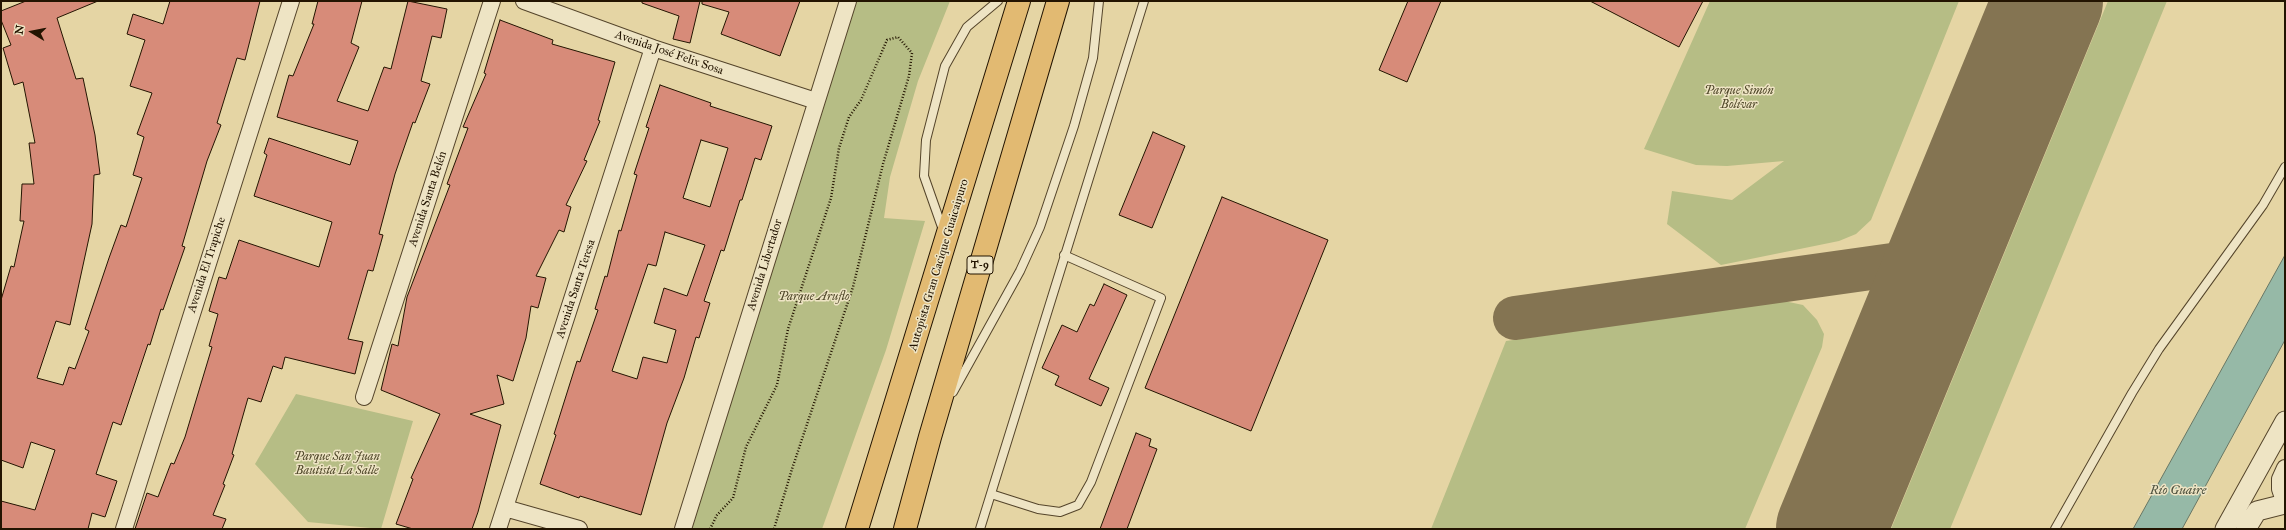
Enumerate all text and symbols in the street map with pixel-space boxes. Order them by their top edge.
north arrow [12,12,52,52]
text: N [12,24,27,36]
street label: Avenida José Felix Sosa [613,28,725,78]
park label: Parque Simón Bolívar [1705,84,1773,112]
street label: Avenida Santa Belén [406,149,450,249]
street label: Autopista Gran Cacique Guaicaipuro [906,177,972,353]
street label: Avenida El Trapiche [185,215,229,315]
street label: Avenida Libertador [744,217,786,313]
street label: Avenida Santa Teresa [553,238,599,340]
road number: T-9 [967,256,993,274]
park label: Parque Aruflo [778,290,850,304]
park label: Parque San Juan Bautista La Salle [294,450,380,478]
water label: Río Guaire [2150,483,2206,499]

